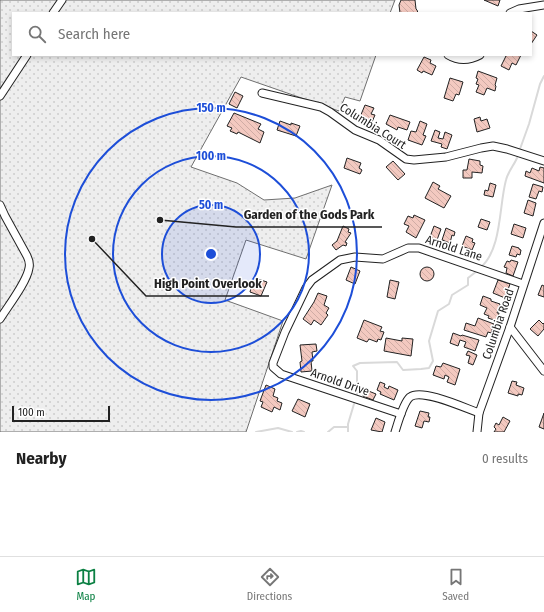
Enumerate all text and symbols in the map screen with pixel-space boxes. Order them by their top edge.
search box [12,12,532,56]
icon: search [26,23,48,45]
text: Search here [58,25,130,43]
street label: Columbia Court [337,100,409,152]
text: 150 m [196,101,226,115]
text: 100 m [196,149,226,163]
text: 50 m [199,198,223,212]
callout: Garden of the Gods Park [236,202,382,227]
text: Garden of the Gods Park [244,207,375,222]
street label: Arnold Lane [424,232,484,264]
centre of rings [204,247,218,261]
callout: High Point Overlook [146,271,269,296]
text: High Point Overlook [154,276,262,291]
street label: Columbia Road [479,287,517,361]
street label: Arnold Drive [309,365,371,399]
scale bar [12,404,110,423]
text: 100 m [18,406,45,419]
text: Nearby [16,448,67,469]
text: 0 results [482,451,528,466]
tab: Map [75,566,97,603]
tab: Directions [247,566,292,603]
tab: Saved [442,566,469,603]

